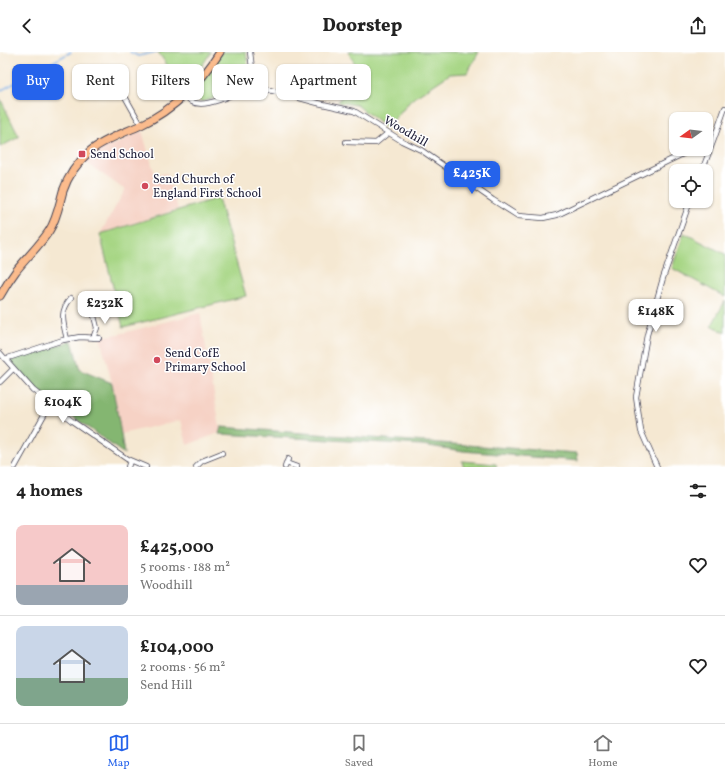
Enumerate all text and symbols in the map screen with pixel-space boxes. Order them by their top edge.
text: Doorstep [323,14,402,39]
icon: back [16,15,38,37]
icon: share [687,15,709,37]
chip: Buy [12,64,64,100]
chip: Rent [72,64,129,100]
chip: Filters [137,64,204,100]
chip: New [212,64,268,100]
chip: Apartment [276,64,371,100]
north arrow [669,112,713,156]
map controls [669,112,713,208]
street label: Woodhill [380,113,431,151]
place label: Send School [90,147,154,163]
marker: Send School [77,149,87,159]
pin: £425K [444,161,500,195]
button: locate [669,164,713,208]
text: £425K [453,165,491,183]
place label: Send Church of England First School [153,172,262,202]
marker: Send Church of England First School [140,181,150,191]
pin: £232K [77,291,133,325]
text: £232K [87,295,123,313]
pin: £148K [628,299,684,333]
text: £148K [638,303,675,321]
place label: Send CofE Primary School [165,346,246,376]
marker: Send CofE Primary School [152,355,162,365]
pin: £104K [35,390,91,424]
text: £104K [44,394,82,412]
text: 4 homes [16,480,83,503]
icon: filters [687,480,709,502]
text: £425,000 [140,536,214,559]
icon: home [48,541,96,589]
icon: heart [687,554,709,576]
text: 5 rooms · 188 m² [140,559,230,577]
text: Woodhill [140,577,193,595]
text: £104,000 [140,636,214,659]
icon: home [48,642,96,690]
icon: heart [687,655,709,677]
text: 2 rooms · 56 m² [140,659,225,677]
text: Send Hill [140,677,193,695]
tab: Map [108,732,130,771]
tab: Saved [345,732,373,771]
tab: Home [588,732,617,771]

